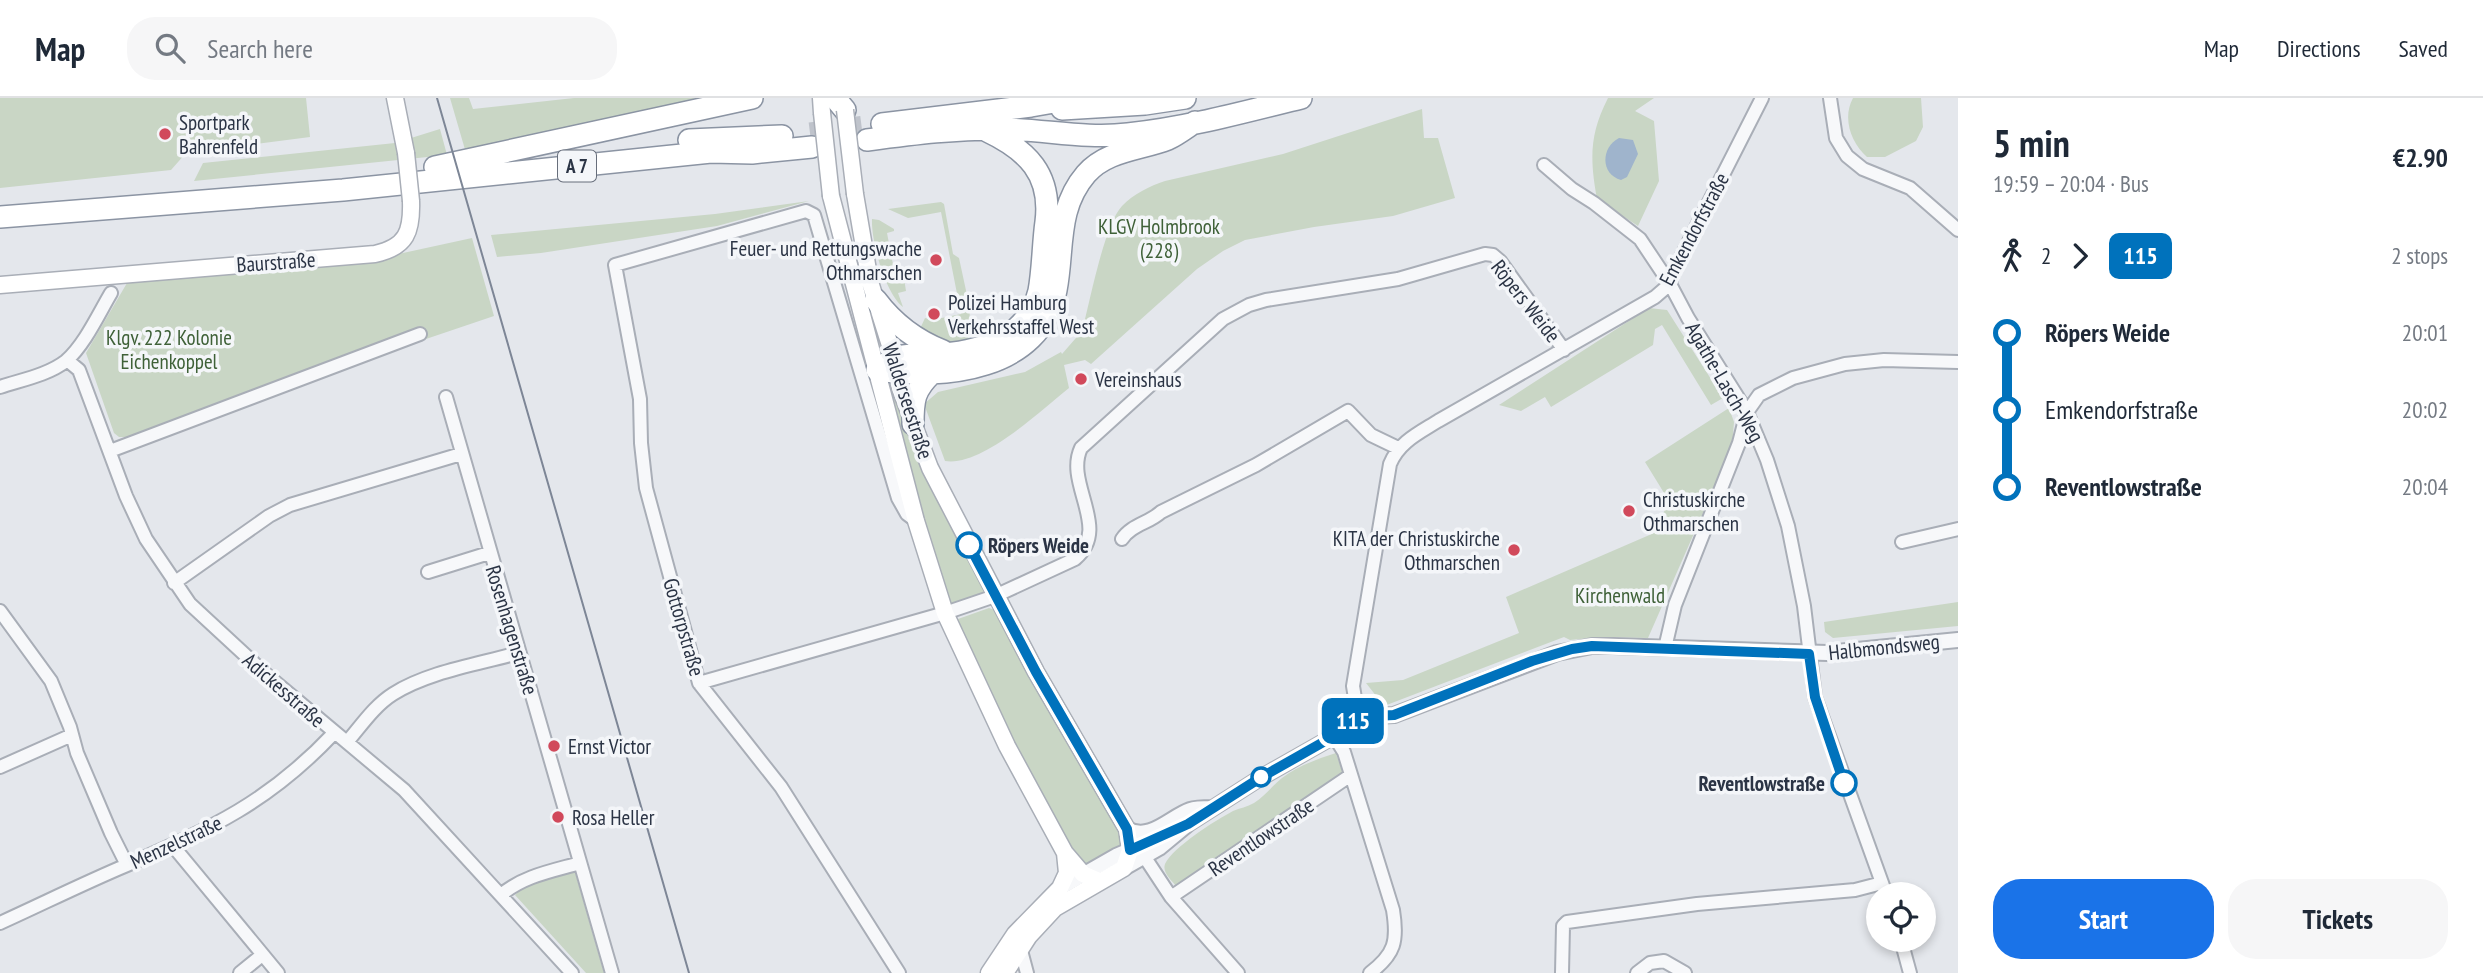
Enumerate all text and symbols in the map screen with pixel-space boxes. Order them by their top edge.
search box [127,17,617,80]
text: Map [35,27,85,70]
icon: search [151,29,189,67]
text: Search here [207,32,313,65]
text: Map [2204,33,2239,64]
text: Directions [2277,33,2361,64]
text: Saved [2399,33,2448,64]
place label: Sportpark Bahrenfeld [179,109,258,160]
text: 5 min [1993,118,2070,167]
marker: Sportpark Bahrenfeld [157,126,173,142]
text: €2.90 [2393,141,2448,174]
road number: A 7 [558,150,596,181]
street label: Emkendorfstraße [1653,168,1735,290]
text: 19:59 – 20:04 · Bus [1993,169,2149,198]
park label: KLGV Holmbrook (228) [1098,213,1220,264]
place label: Feuer- und Rettungswache Othmarschen [730,235,922,286]
icon: walk [1993,237,2031,275]
icon: forward [2061,237,2099,275]
text: 115 [2123,240,2158,271]
text: 2 [2041,241,2051,270]
text: 2 stops [2391,241,2448,270]
street label: Baurstraße [236,246,316,278]
marker: Feuer- und Rettungswache Othmarschen [928,252,944,268]
street label: Röpers Weide [1485,254,1567,348]
place label: Polizei Hamburg Verkehrsstaffel West [947,289,1095,340]
marker: Polizei Hamburg Verkehrsstaffel West [926,306,942,322]
text: Röpers Weide [2045,316,2170,349]
street label: Agathe-Lasch-Weg [1680,317,1770,447]
text: 20:01 [2402,318,2448,347]
park label: Klgv. 222 Kolonie Eichenkoppel [106,324,232,375]
street label: Walderseestraße [877,340,939,462]
place label: Vereinshaus [1094,366,1182,393]
marker: Vereinshaus [1073,371,1089,387]
text: Emkendorfstraße [2045,393,2198,426]
text: 20:02 [2402,395,2448,424]
text: Reventlowstraße [2045,470,2202,503]
text: 20:04 [2402,472,2448,501]
place label: Christuskirche Othmarschen [1643,486,1745,537]
marker: Christuskirche Othmarschen [1621,503,1637,519]
place label: KITA der Christuskirche Othmarschen [1333,525,1500,576]
marker: Röpers Weide [956,532,982,558]
place label: Röpers Weide [988,532,1089,559]
marker: KITA der Christuskirche Othmarschen [1506,542,1522,558]
street label: Rosenhagenstraße [480,562,544,698]
street label: Gottorpstraße [657,575,711,679]
park label: Kirchenwald [1575,582,1665,609]
street label: Halbmondsweg [1827,628,1941,666]
street label: Adickesstraße [237,647,331,733]
line badge: 115 [1313,698,1393,744]
text: 115 [1336,705,1370,736]
place label: Ernst Victor [568,733,651,760]
marker: Ernst Victor [546,738,562,754]
unlabelled marker [1251,767,1271,787]
place label: Reventlowstraße [1698,770,1825,797]
marker: Reventlowstraße [1831,770,1857,796]
street label: Reventlowstraße [1203,792,1319,882]
place label: Rosa Heller [572,804,655,831]
street label: Menzelstraße [126,809,226,875]
marker: Rosa Heller [550,809,566,825]
button: Start [1993,879,2214,959]
button: Tickets [2228,879,2448,959]
map controls [1866,882,1936,952]
button: locate [1866,882,1936,952]

